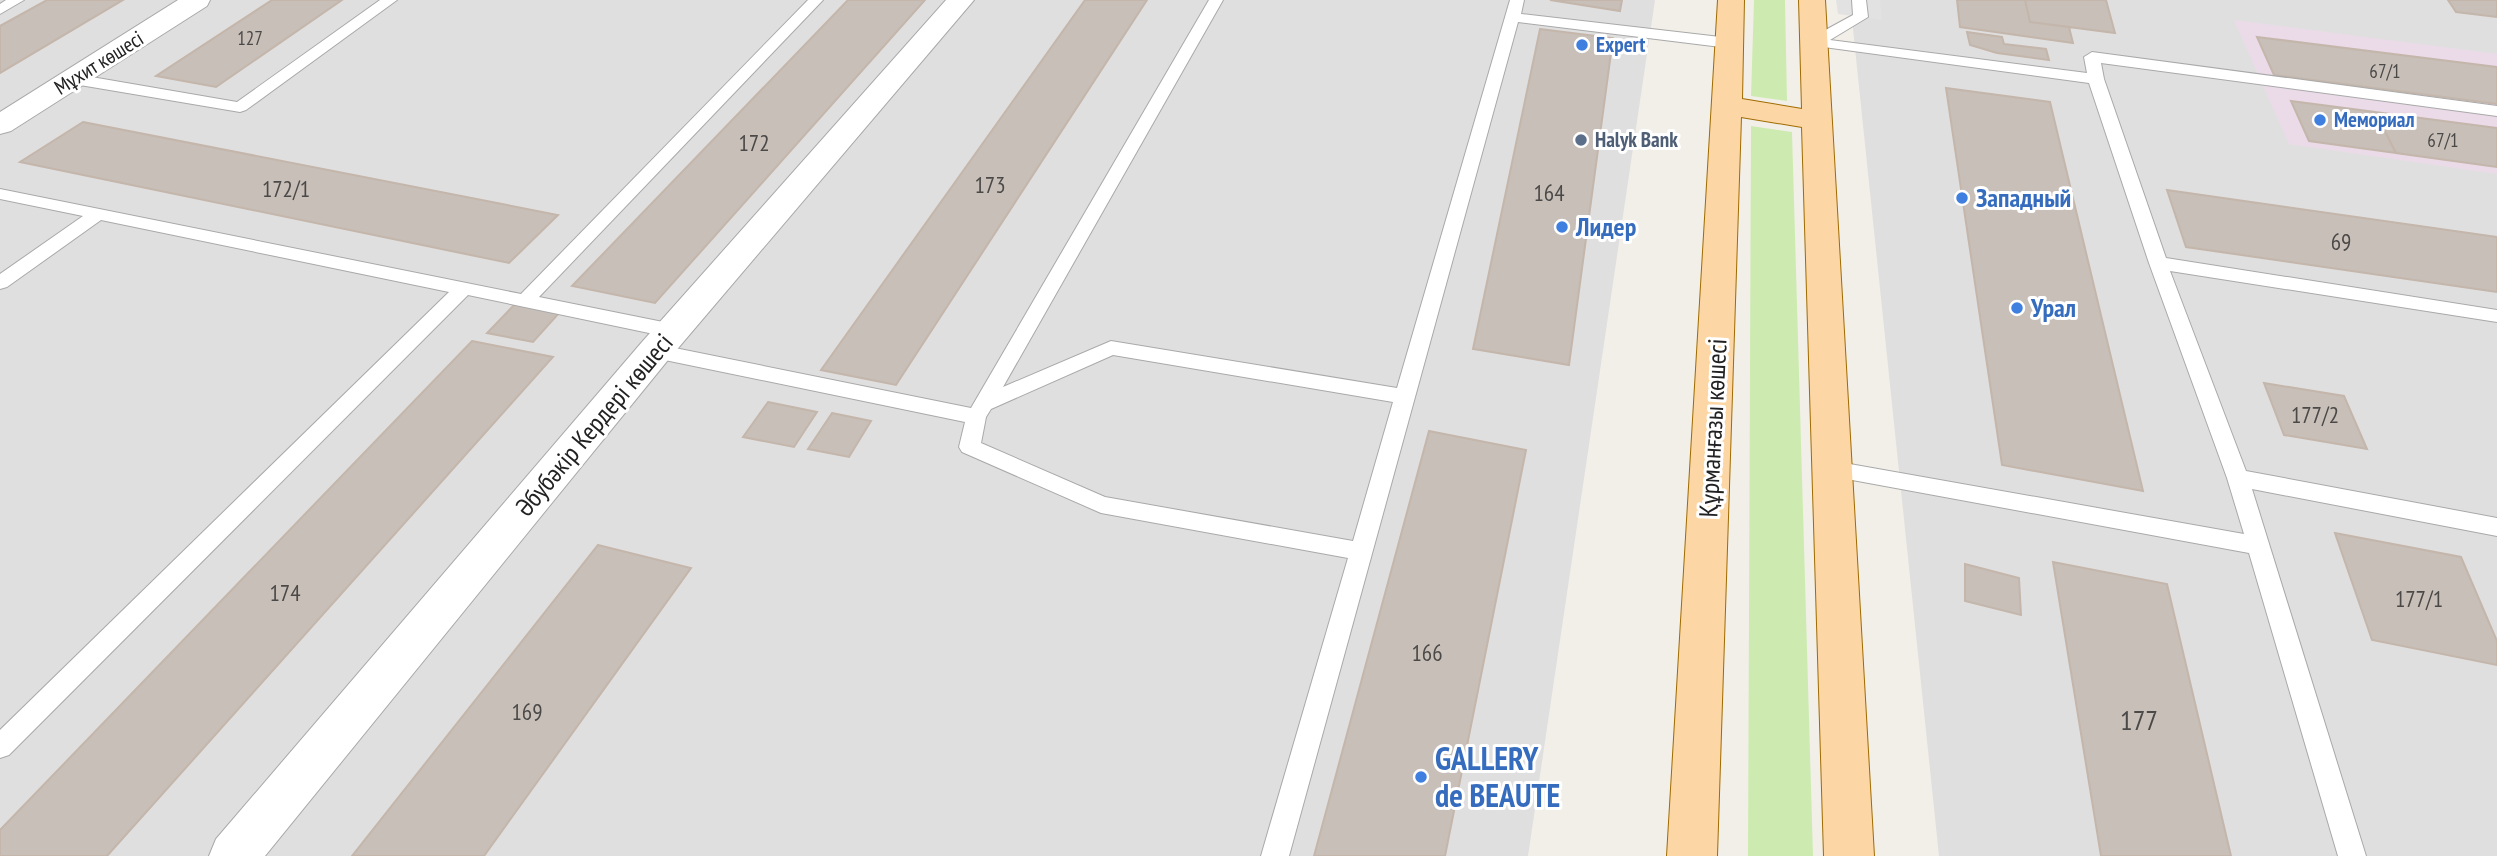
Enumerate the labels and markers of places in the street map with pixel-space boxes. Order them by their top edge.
place label: Expert [1596,31,1645,58]
marker: Expert [1574,37,1590,53]
place label: Мемориал [2334,106,2415,133]
marker: Мемориал [2312,112,2328,128]
place label: Halyk Bank [1595,126,1678,153]
marker: Halyk Bank [1573,132,1589,148]
place label: Западный [1976,181,2071,214]
marker: Западный [1954,190,1970,206]
place label: Лидер [1575,210,1636,243]
marker: Лидер [1554,219,1570,235]
place label: Урал [2030,291,2076,324]
marker: Урал [2009,300,2025,316]
place label: GALLERY de BEAUTE [1435,737,1560,816]
marker: GALLERY de BEAUTE [1413,769,1429,785]

